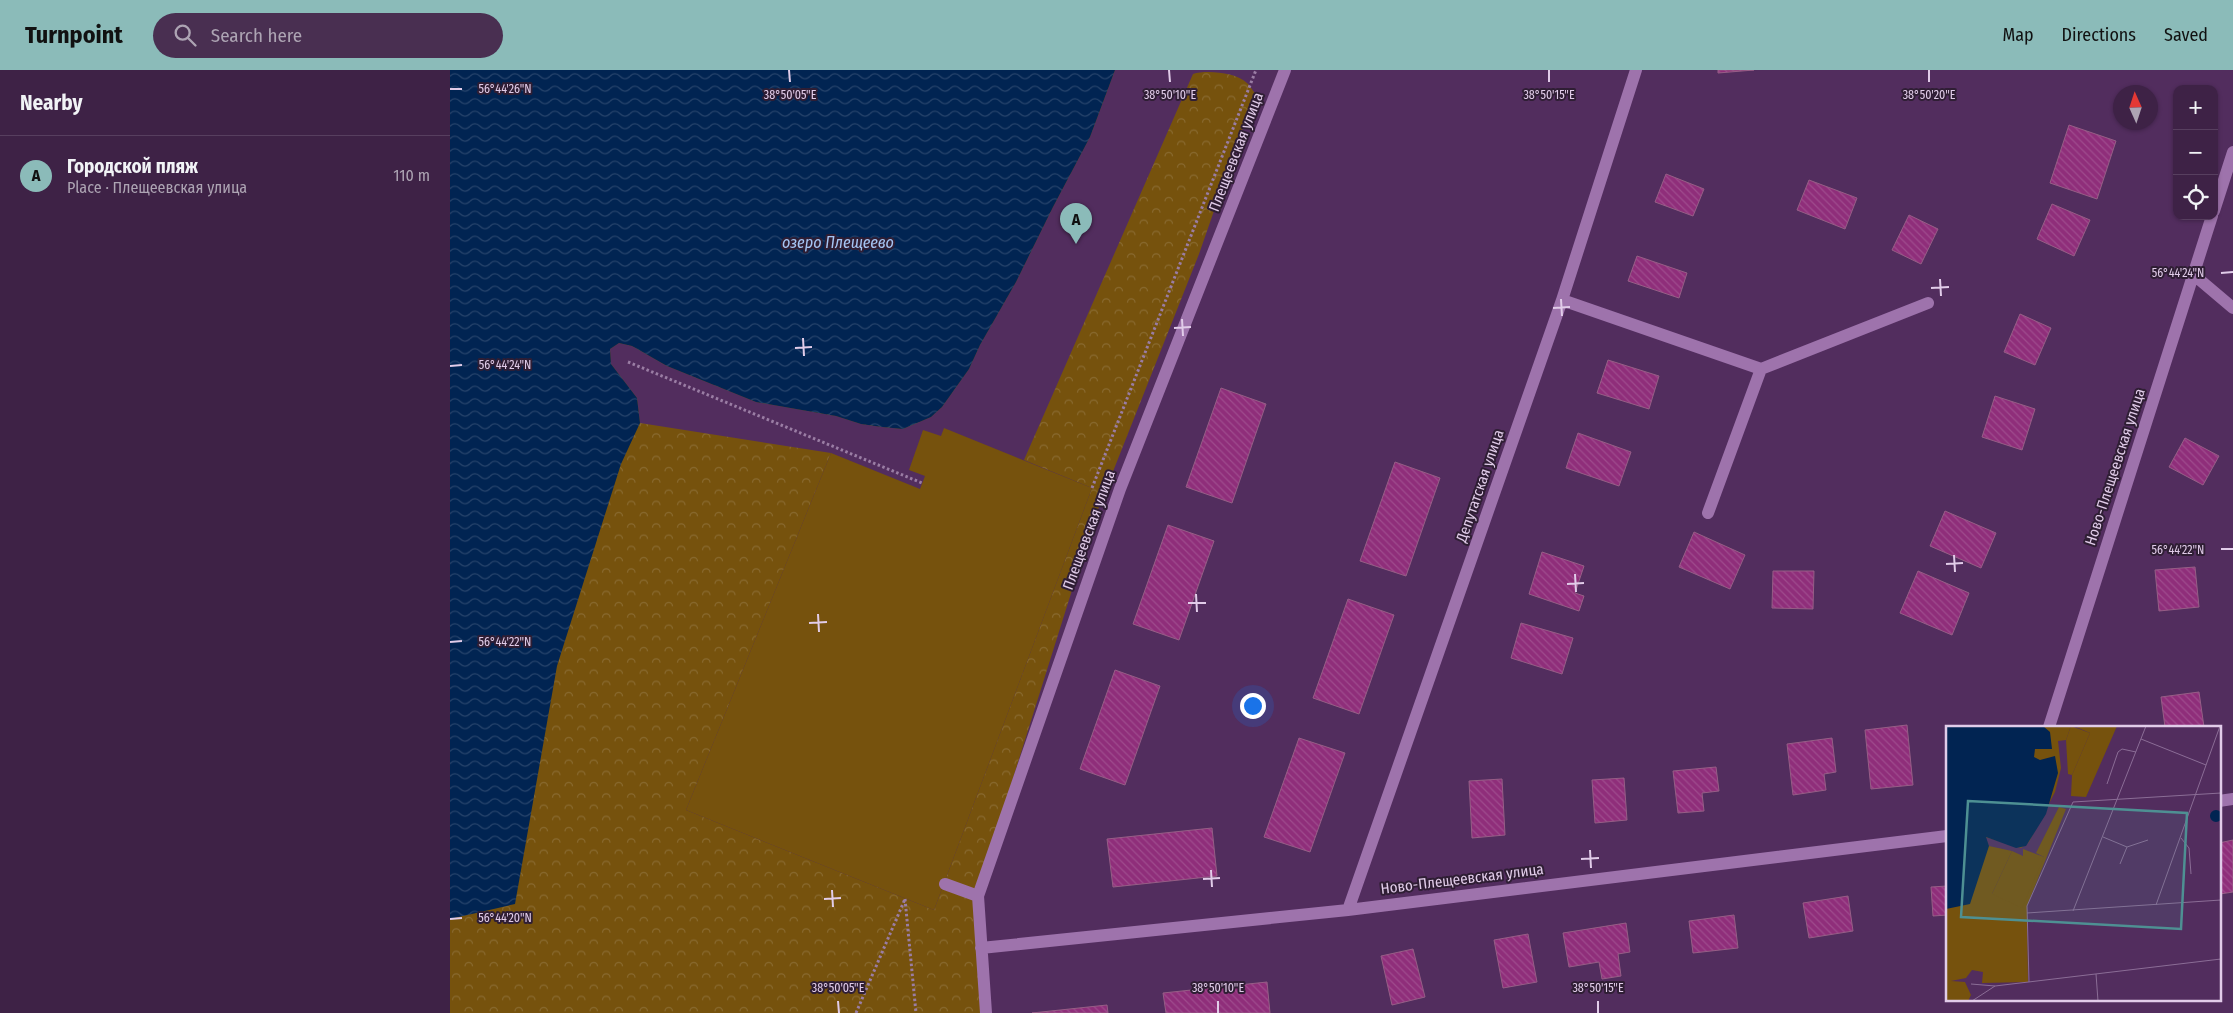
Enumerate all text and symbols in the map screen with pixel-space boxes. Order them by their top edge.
search box [153,13,503,58]
text: Turnpoint [25,21,123,49]
icon: search [171,21,199,49]
text: Search here [211,24,302,47]
text: Map [2002,24,2034,46]
text: Directions [2062,24,2136,46]
text: Saved [2164,24,2208,46]
text: 56°44'26"N [478,82,532,96]
north arrow [2113,85,2158,130]
map controls [2173,85,2218,220]
button: + [2173,85,2218,130]
text: 38°50'05"E [764,88,817,102]
text: 38°50'10"E [1144,88,1196,102]
text: 38°50'15"E [1523,88,1575,102]
text: 38°50'20"E [1903,88,1956,102]
text: Nearby [20,90,82,116]
street label: Плещеевская улица [1205,90,1267,214]
button: − [2173,130,2218,175]
text: Городской пляж [67,155,198,178]
text: A [32,166,40,185]
text: 110 m [393,166,430,185]
button: locate [2173,175,2218,220]
text: Place · Плещеевская улица [67,178,247,197]
pin: A [1060,203,1092,244]
water label: озеро Плещеево [782,233,894,252]
text: 56°44'24"N [2152,266,2204,280]
text: 56°44'24"N [479,358,531,372]
street label: Ново-Плещеевская улица [2081,386,2149,548]
street label: Депутатская улица [1452,427,1508,546]
street label: Плещеевская улица [1059,468,1119,592]
text: 56°44'22"N [2152,543,2204,557]
text: 56°44'22"N [479,635,531,649]
your location [1240,693,1266,719]
inset map [1946,726,2220,1000]
street label: Ново-Плещеевская улица [1379,860,1545,898]
text: 56°44'20"N [478,911,532,925]
text: 38°50'05"E [812,981,865,995]
text: 38°50'10"E [1192,981,1244,995]
text: 38°50'15"E [1572,981,1624,995]

